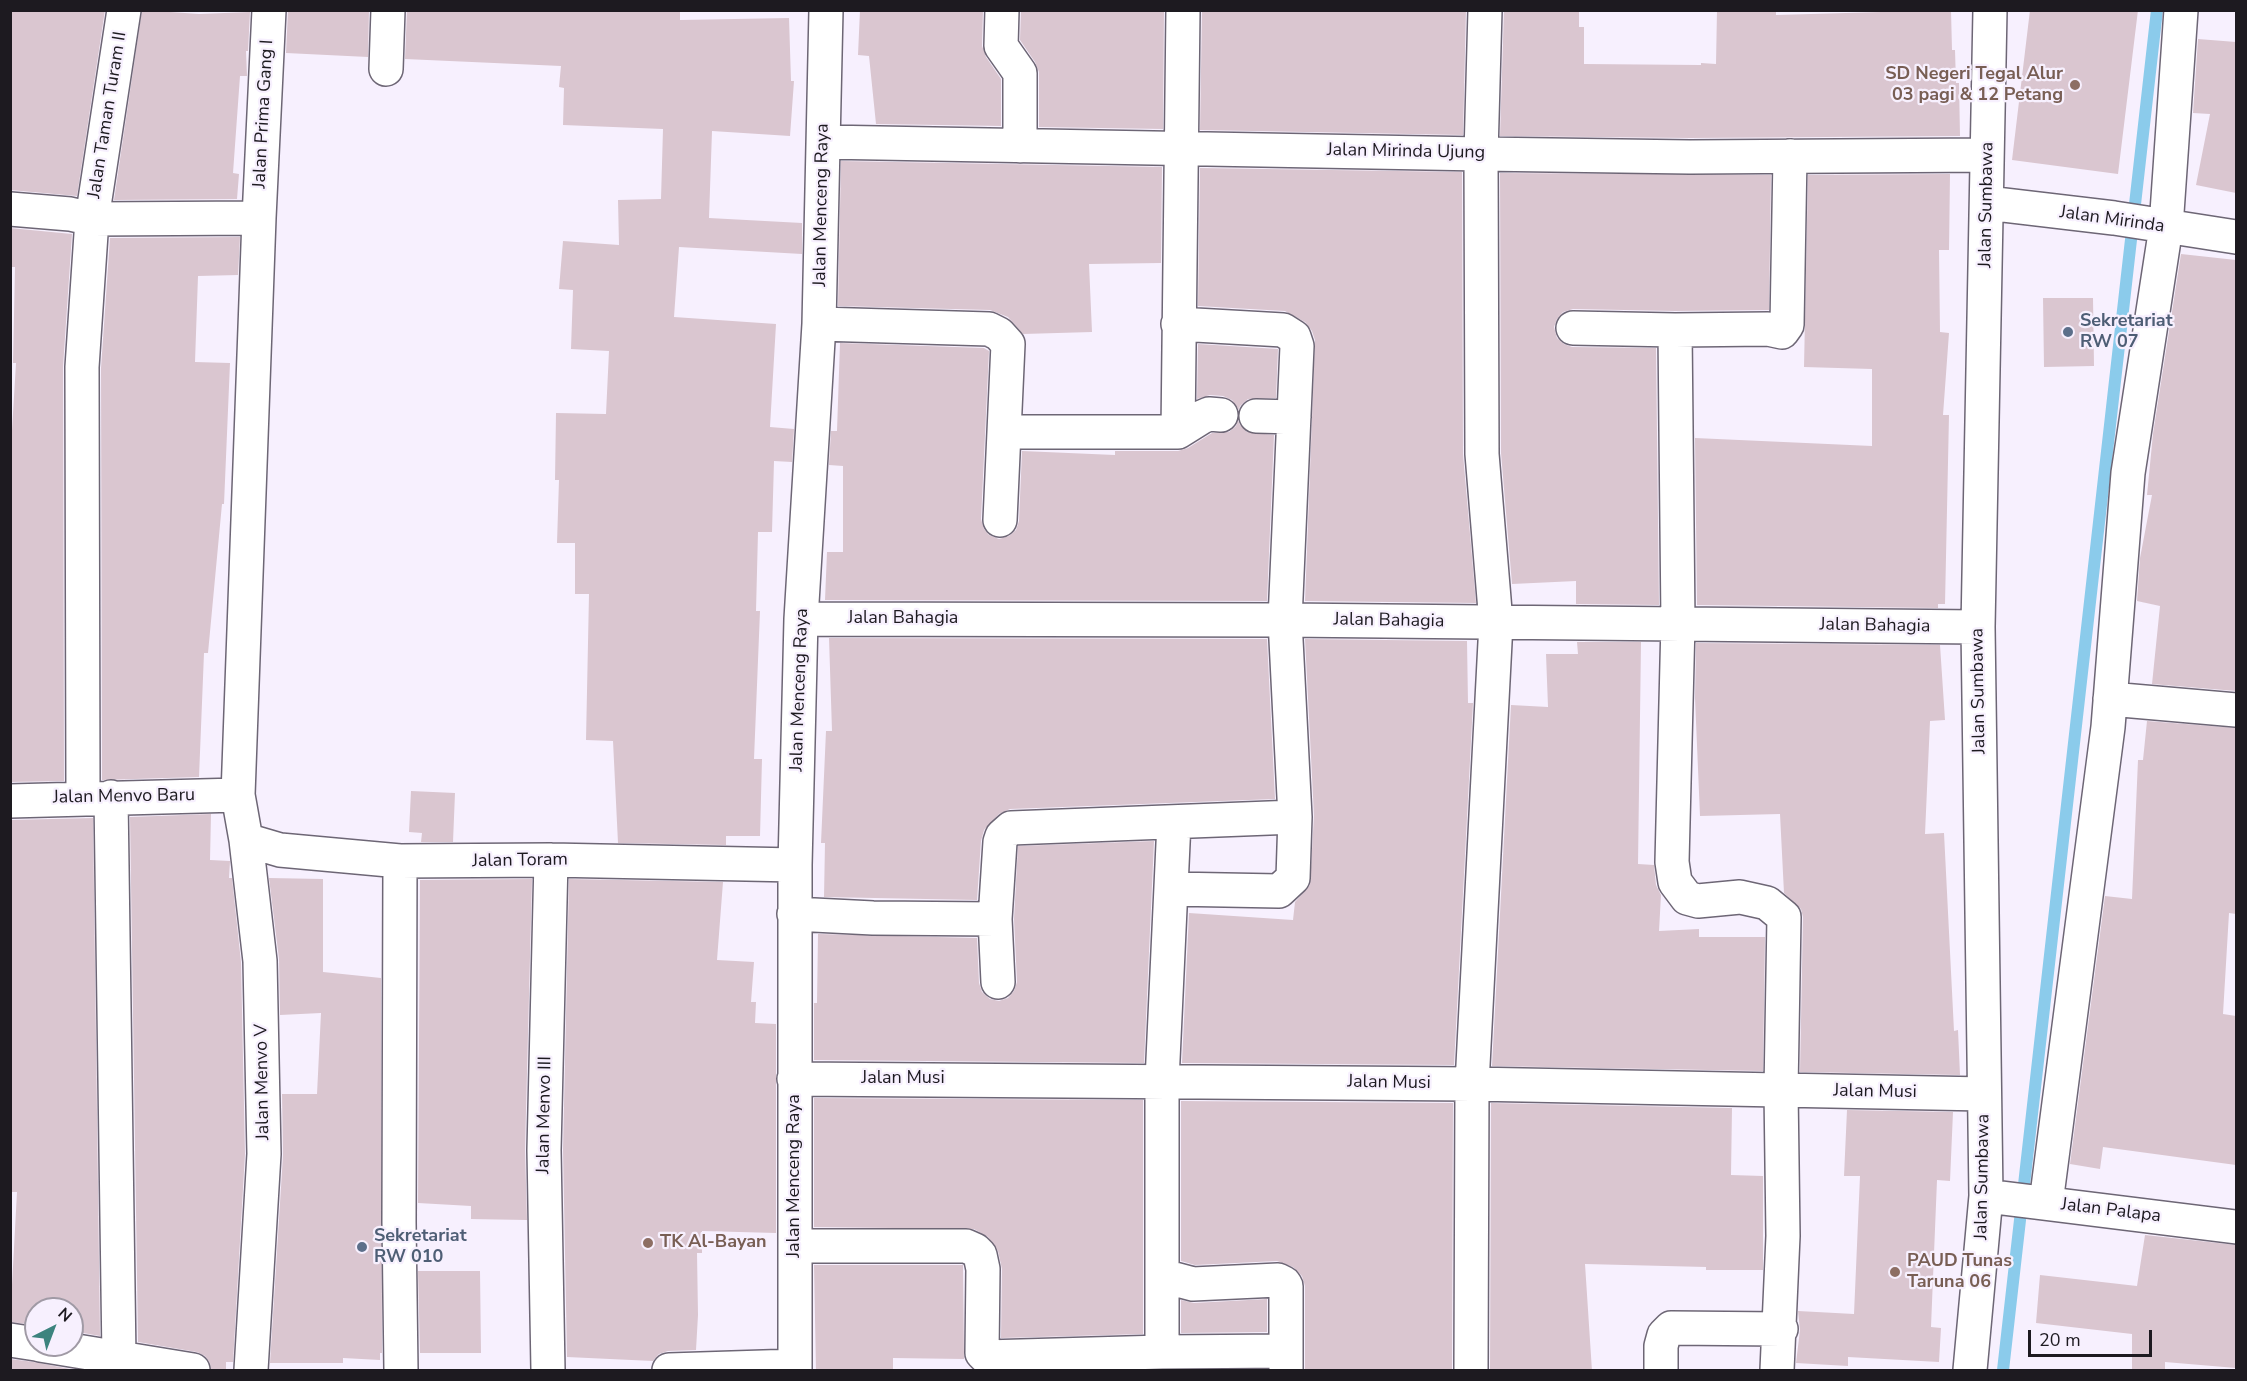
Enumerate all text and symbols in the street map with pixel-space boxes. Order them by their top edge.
street label: Jalan Taman Turam II [84,30,132,200]
street label: Jalan Prima Gang I [249,39,279,189]
place label: SD Negeri Tegal Alur 03 pagi & 12 Petang [1885,64,2063,106]
marker: SD Negeri Tegal Alur 03 pagi & 12 Petang [2068,78,2082,92]
street label: Jalan Menceng Raya [810,123,834,287]
street label: Jalan Mirinda Ujung [1327,140,1485,164]
street label: Jalan Sumbawa [1975,142,1999,268]
street label: Jalan Mirinda [2058,202,2166,238]
place label: Sekretariat RW 07 [2080,311,2173,354]
marker: Sekretariat RW 07 [2061,325,2075,339]
street label: Jalan Menceng Raya [786,608,814,772]
street label: Jalan Bahagia [848,608,958,630]
street label: Jalan Bahagia [1333,609,1445,633]
street label: Jalan Bahagia [1819,614,1931,638]
street label: Jalan Sumbawa [1967,628,1991,754]
street label: Jalan Menvo Baru [53,785,195,809]
street label: Jalan Toram [472,849,568,873]
street label: Jalan Menvo V [251,1024,275,1140]
street label: Jalan Menvo III [533,1056,557,1174]
street label: Jalan Musi [861,1068,945,1090]
street label: Jalan Musi [1347,1071,1431,1095]
street label: Jalan Musi [1833,1080,1917,1104]
street label: Jalan Menceng Raya [784,1094,806,1258]
street label: Jalan Sumbawa [1971,1114,1995,1240]
street label: Jalan Palapa [2060,1194,2162,1228]
place label: Sekretariat RW 010 [374,1226,467,1268]
place label: TK Al-Bayan [660,1232,767,1254]
marker: TK Al-Bayan [641,1236,655,1250]
marker: Sekretariat RW 010 [355,1240,369,1254]
place label: PAUD Tunas Taruna 06 [1907,1251,2012,1294]
marker: PAUD Tunas Taruna 06 [1888,1265,1902,1279]
north arrow [24,1297,84,1357]
text: N [53,1303,77,1327]
scale bar [2031,1318,2156,1356]
text: 20 m [2039,1328,2081,1352]

